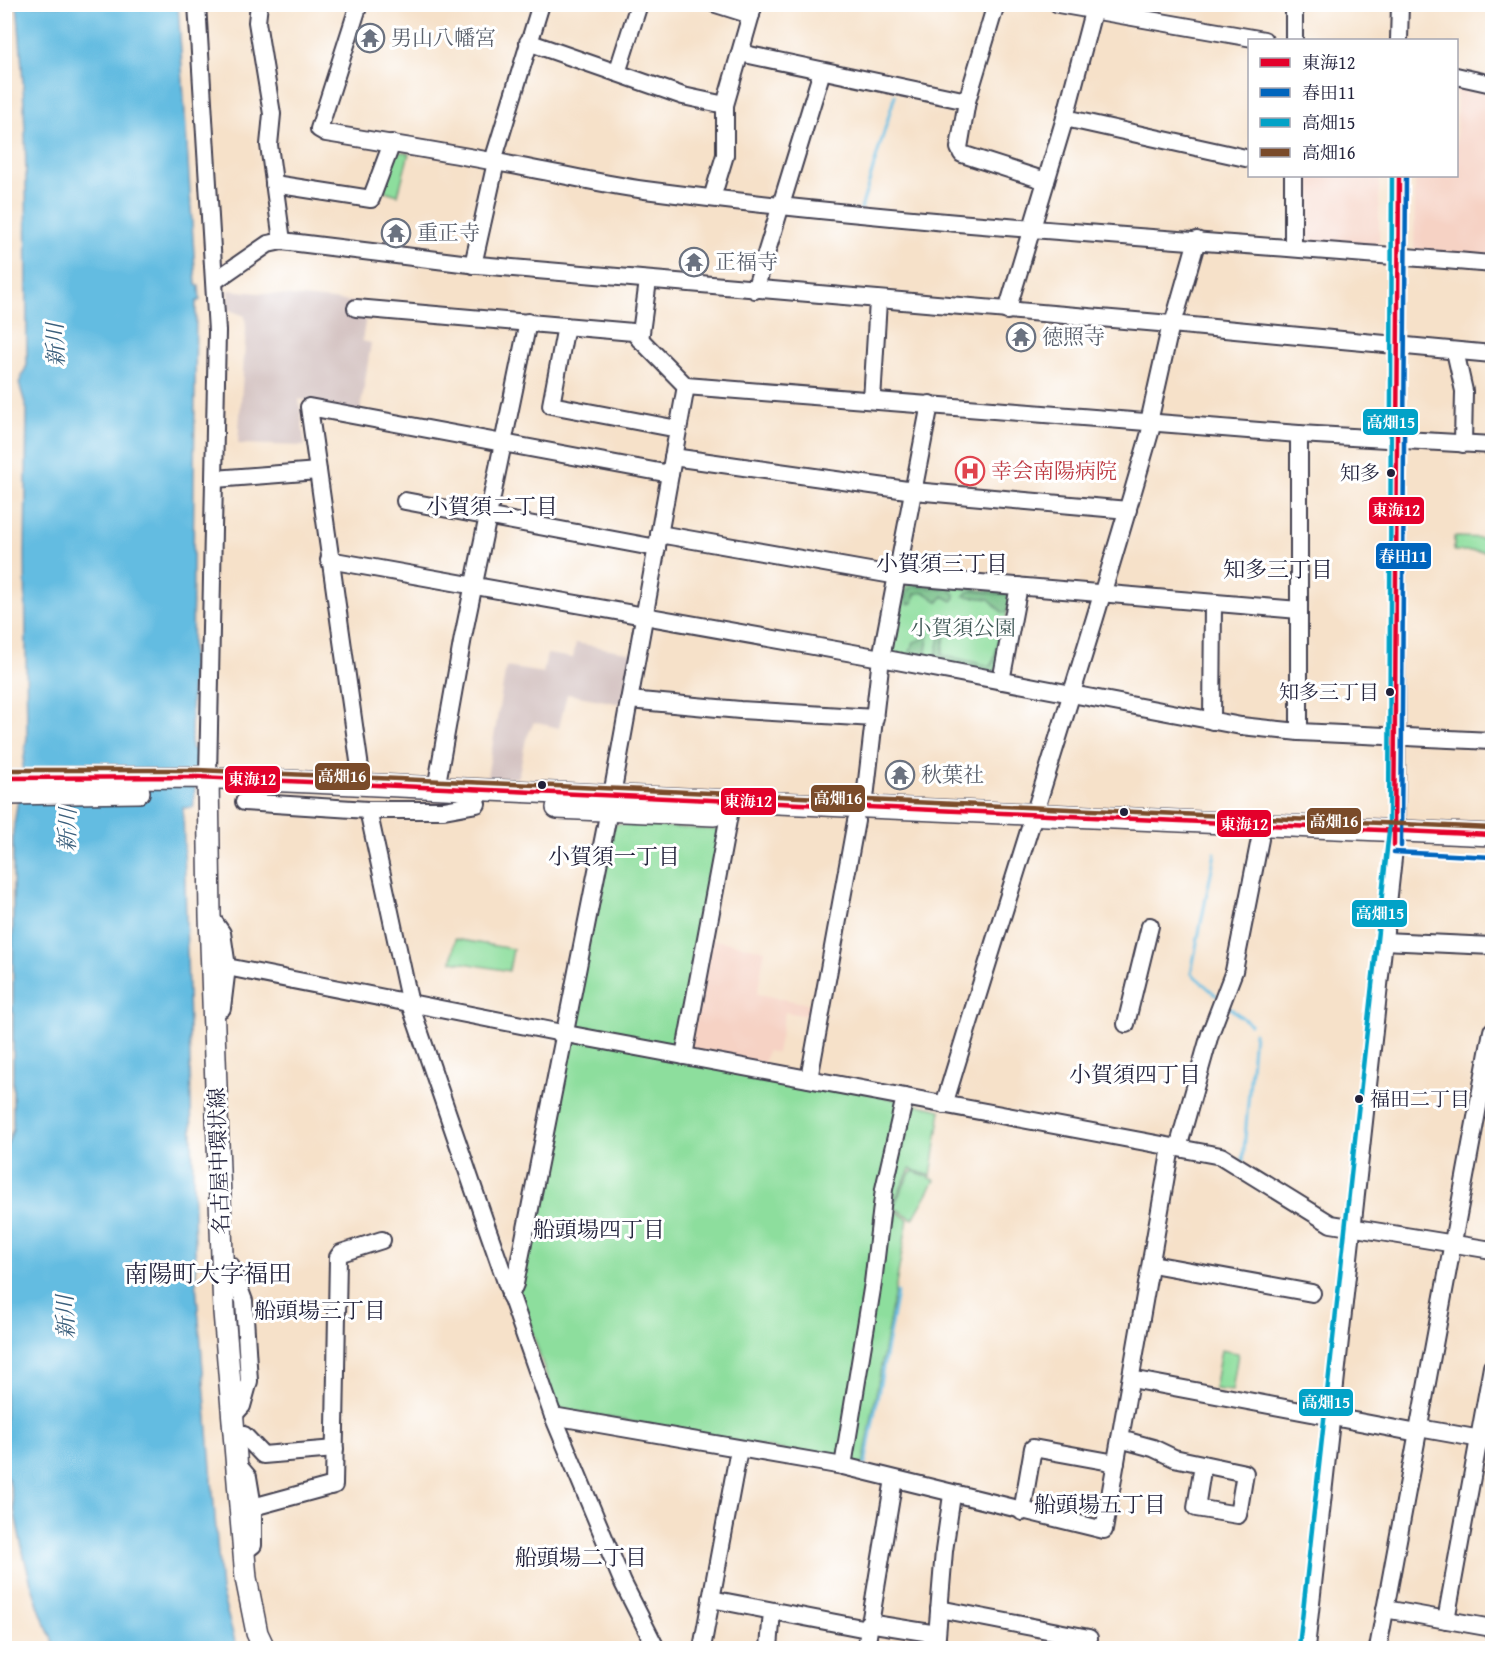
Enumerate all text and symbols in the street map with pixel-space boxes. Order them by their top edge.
temple icon: 男山八幡宮 [354,22,386,54]
place label: 男山八幡宮 [391,22,496,53]
legend [1248,39,1458,177]
text: 東海12 [1302,49,1355,76]
text: 春田11 [1302,79,1355,106]
text: 高畑15 [1302,109,1355,136]
text: 高畑16 [1302,139,1355,166]
temple icon: 重正寺 [380,217,412,249]
place label: 重正寺 [417,217,480,248]
temple icon: 正福寺 [678,246,710,278]
place label: 正福寺 [715,246,778,277]
water label: 新川 [38,320,72,368]
temple icon: 徳照寺 [1005,321,1037,353]
place label: 徳照寺 [1042,321,1105,352]
line badge: 高畑15 [1362,408,1419,436]
text: 高畑15 [1367,410,1415,434]
hospital icon: 幸会南陽病院 [954,455,986,487]
place label: 幸会南陽病院 [991,455,1117,486]
place label: 知多 [1340,458,1380,487]
marker: 知多 [1385,467,1397,479]
district label: 小賀須二丁目 [426,490,558,522]
line badge: 東海12 [1368,496,1425,525]
text: 東海12 [1372,498,1420,522]
line badge: 春田11 [1375,542,1432,570]
text: 春田11 [1379,544,1427,568]
district label: 小賀須三丁目 [876,547,1008,579]
district label: 知多三丁目 [1223,553,1333,585]
park label: 小賀須公園 [911,612,1016,643]
place label: 知多三丁目 [1279,677,1379,706]
marker: 知多三丁目 [1384,686,1396,698]
temple icon: 秋葉社 [884,759,916,791]
place label: 秋葉社 [921,759,984,790]
line badge: 高畑16 [314,762,371,791]
text: 高畑16 [318,764,366,788]
line badge: 東海12 [224,765,281,794]
text: 東海12 [228,767,276,791]
unlabelled marker [536,779,548,791]
line badge: 高畑16 [810,784,866,813]
text: 高畑16 [814,786,862,810]
line badge: 東海12 [720,787,777,816]
text: 東海12 [724,789,772,813]
water label: 新川 [51,806,83,852]
unlabelled marker [1118,806,1130,818]
line badge: 高畑16 [1306,807,1362,835]
line badge: 東海12 [1216,809,1272,838]
text: 高畑16 [1310,809,1358,833]
text: 東海12 [1220,812,1268,836]
district label: 小賀須一丁目 [548,840,680,872]
line badge: 高畑15 [1351,899,1408,928]
text: 高畑15 [1356,901,1404,925]
district label: 小賀須四丁目 [1069,1058,1201,1090]
place label: 福田二丁目 [1370,1084,1470,1113]
street label: 名古屋中環状線 [200,1087,237,1235]
marker: 福田二丁目 [1353,1093,1365,1105]
district label: 船頭場四丁目 [533,1213,665,1245]
district label: 南陽町大字福田 [124,1256,292,1291]
water label: 新川 [48,1292,82,1340]
district label: 船頭場三丁目 [254,1294,386,1326]
line badge: 高畑15 [1298,1388,1354,1417]
text: 高畑15 [1302,1390,1350,1414]
district label: 船頭場五丁目 [1034,1488,1166,1520]
district label: 船頭場二丁目 [515,1541,647,1573]

